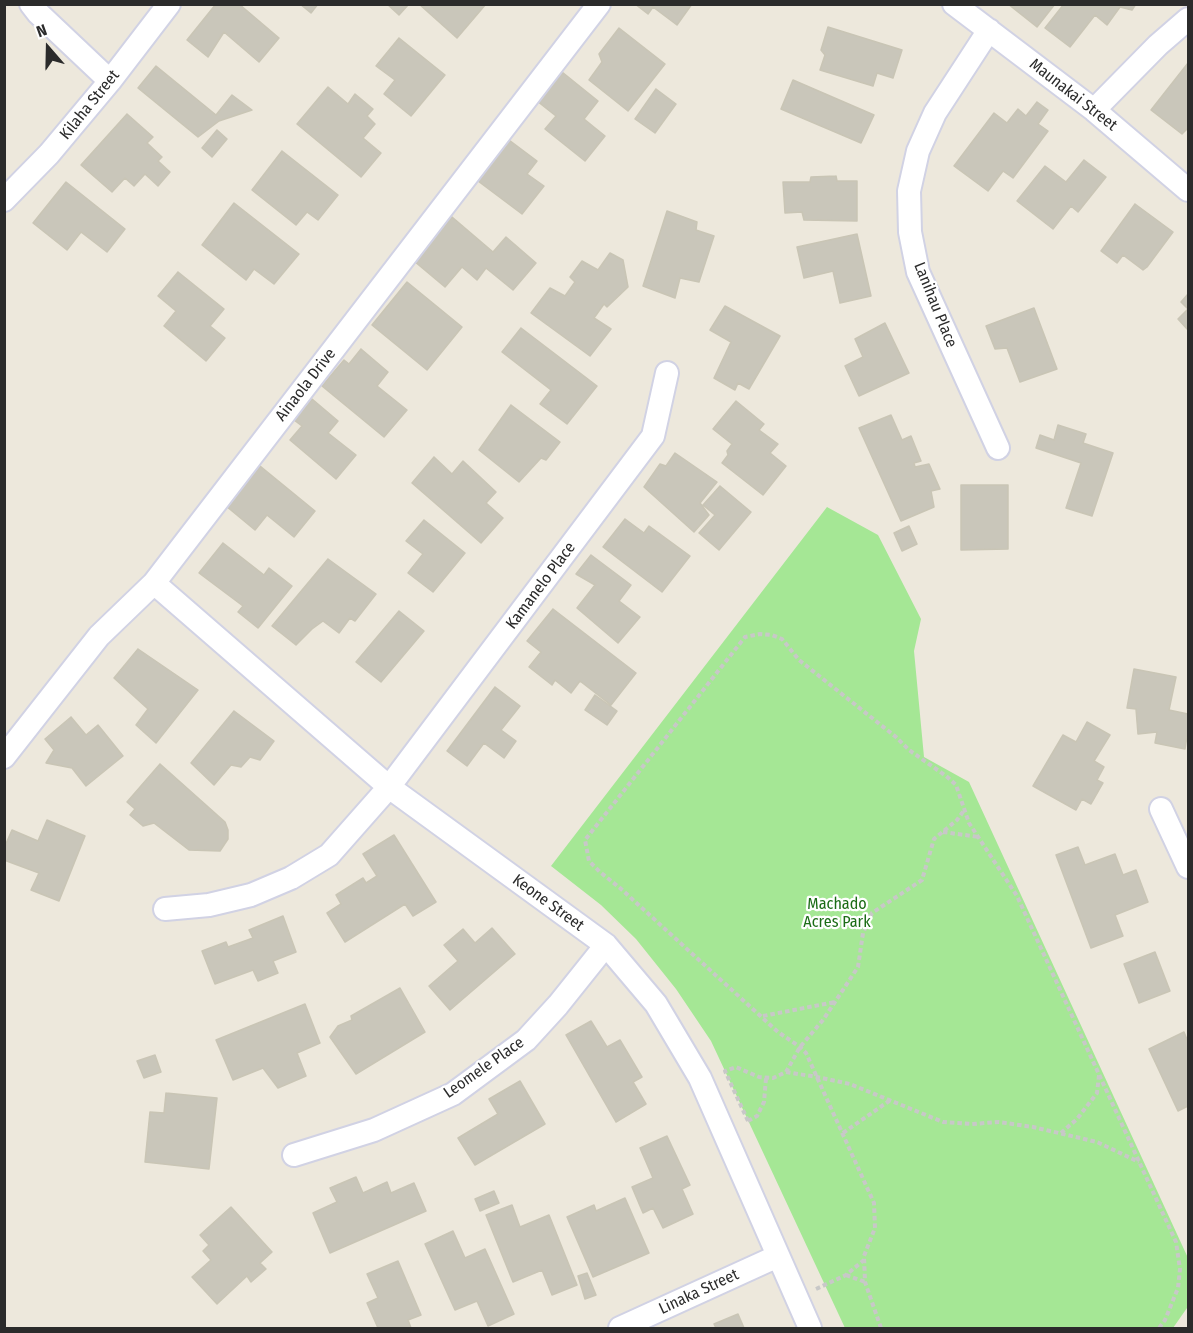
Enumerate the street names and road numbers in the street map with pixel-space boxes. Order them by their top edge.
street label: Maunakai Street [1025,55,1121,135]
street label: Kilaha Street [56,66,124,144]
street label: Lanihau Place [909,260,961,350]
street label: Ainaola Drive [272,345,340,425]
street label: Kamanelo Place [502,539,580,633]
street label: Keone Street [508,871,588,935]
street label: Leomele Place [440,1033,528,1103]
street label: Linaka Street [656,1265,742,1319]

